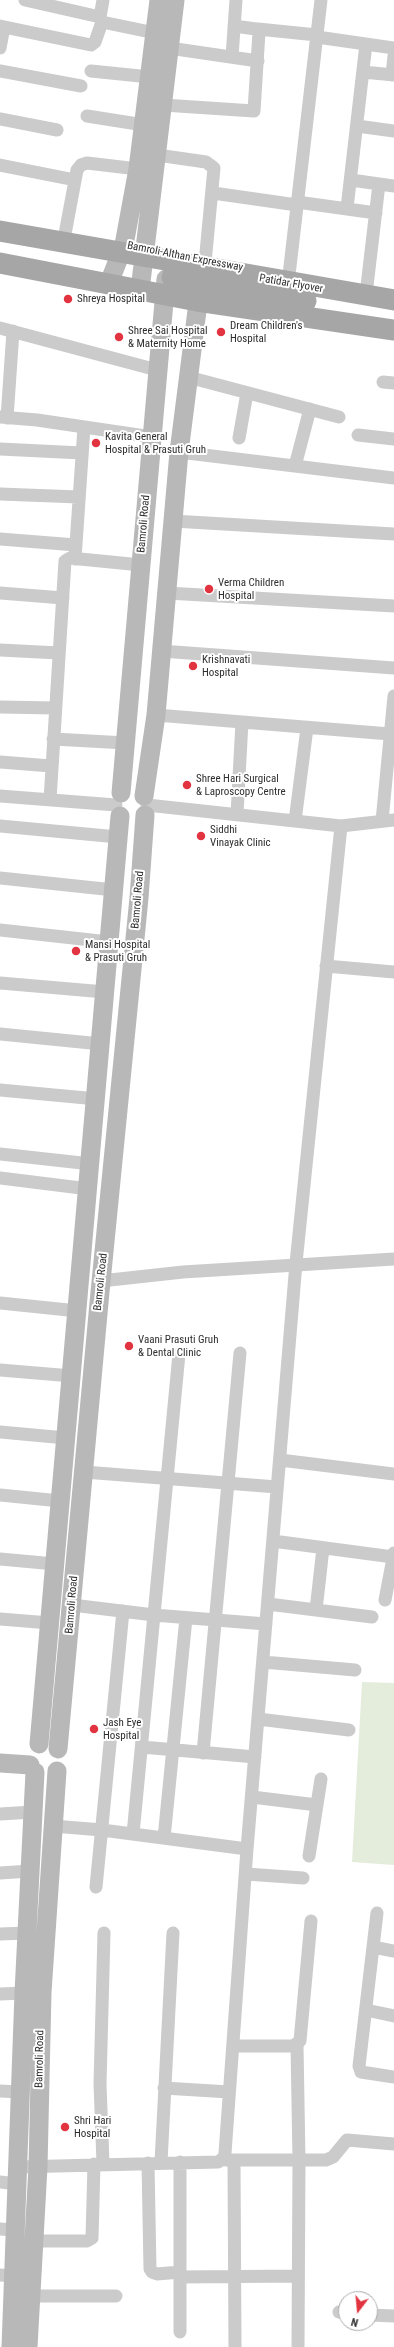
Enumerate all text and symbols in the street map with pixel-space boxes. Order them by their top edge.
street label: Bamroli-Althan Expressway [126,239,244,275]
street label: Patidar Flyover [258,272,324,296]
place label: Shreya Hospital [77,292,145,306]
marker: Shreya Hospital [62,293,74,305]
place label: Dream Children's Hospital [230,319,302,345]
place label: Shree Sai Hospital & Maternity Home [128,324,207,350]
marker: Dream Children's Hospital [215,326,227,338]
marker: Shree Sai Hospital & Maternity Home [113,331,125,343]
place label: Kavita General Hospital & Prasuti Gruh [105,430,206,456]
marker: Kavita General Hospital & Prasuti Gruh [90,437,102,449]
street label: Bamroli Road [135,495,153,553]
place label: Verma Children Hospital [218,576,284,602]
marker: Verma Children Hospital [203,583,215,595]
place label: Krishnavati Hospital [202,653,250,679]
marker: Krishnavati Hospital [187,660,199,672]
place label: Shree Hari Surgical & Laproscopy Centre [196,772,286,798]
marker: Shree Hari Surgical & Laproscopy Centre [181,779,193,791]
place label: Siddhi Vinayak Clinic [210,823,271,849]
marker: Siddhi Vinayak Clinic [195,830,207,842]
street label: Bamroli Road [129,871,147,929]
place label: Mansi Hospital & Prasuti Gruh [85,938,150,964]
marker: Mansi Hospital & Prasuti Gruh [70,945,82,957]
street label: Bamroli Road [91,1252,111,1312]
place label: Vaani Prasuti Gruh & Dental Clinic [138,1333,218,1359]
marker: Vaani Prasuti Gruh & Dental Clinic [123,1340,135,1352]
street label: Bamroli Road [63,1576,81,1634]
place label: Jash Eye Hospital [103,1716,141,1742]
marker: Jash Eye Hospital [88,1723,100,1735]
street label: Bamroli Road [33,2030,47,2088]
place label: Shri Hari Hospital [74,2114,111,2140]
marker: Shri Hari Hospital [59,2121,71,2133]
north arrow [338,2291,378,2331]
text: N [350,2315,360,2329]

